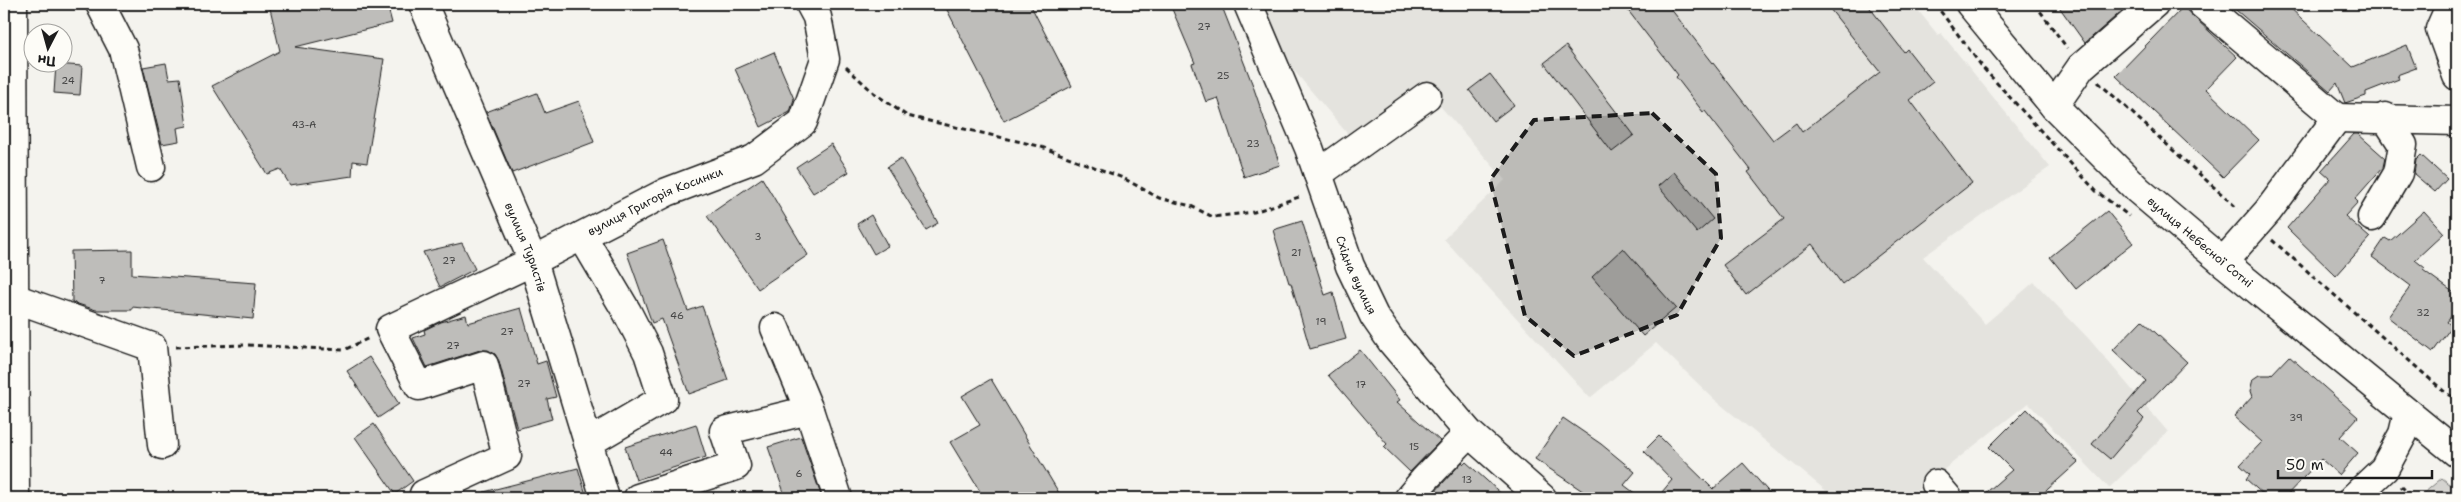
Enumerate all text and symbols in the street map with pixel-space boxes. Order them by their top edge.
house number: 27 [1197,20,1211,33]
north arrow [22,22,72,72]
text: Пн [37,51,57,71]
house number: 25 [1217,69,1229,82]
house number: 24 [61,74,75,87]
house number: 43-А [292,118,316,131]
house number: 23 [1246,137,1260,150]
street label: вулиця Григорія Косинки [585,164,725,240]
street label: вулиця Небесної Сотні [2144,193,2256,291]
street label: вулиця Туристів [501,200,550,294]
house number: 3 [755,230,762,243]
street label: Східна вулиця [1332,234,1380,317]
house number: 21 [1291,246,1301,259]
house number: 27 [442,254,456,267]
house number: 7 [99,274,106,287]
house number: 32 [2416,306,2430,319]
house number: 46 [670,309,684,322]
house number: 19 [1316,315,1326,328]
house number: 27 [500,325,514,338]
house number: 27 [446,339,460,352]
house number: 27 [517,377,531,390]
house number: 17 [1356,378,1366,391]
house number: 39 [2289,411,2303,424]
house number: 15 [1409,440,1419,453]
house number: 44 [659,446,673,459]
scale bar [2278,447,2432,479]
text: 50 m [2286,455,2324,475]
house number: 6 [796,467,803,480]
house number: 13 [1462,473,1472,486]

